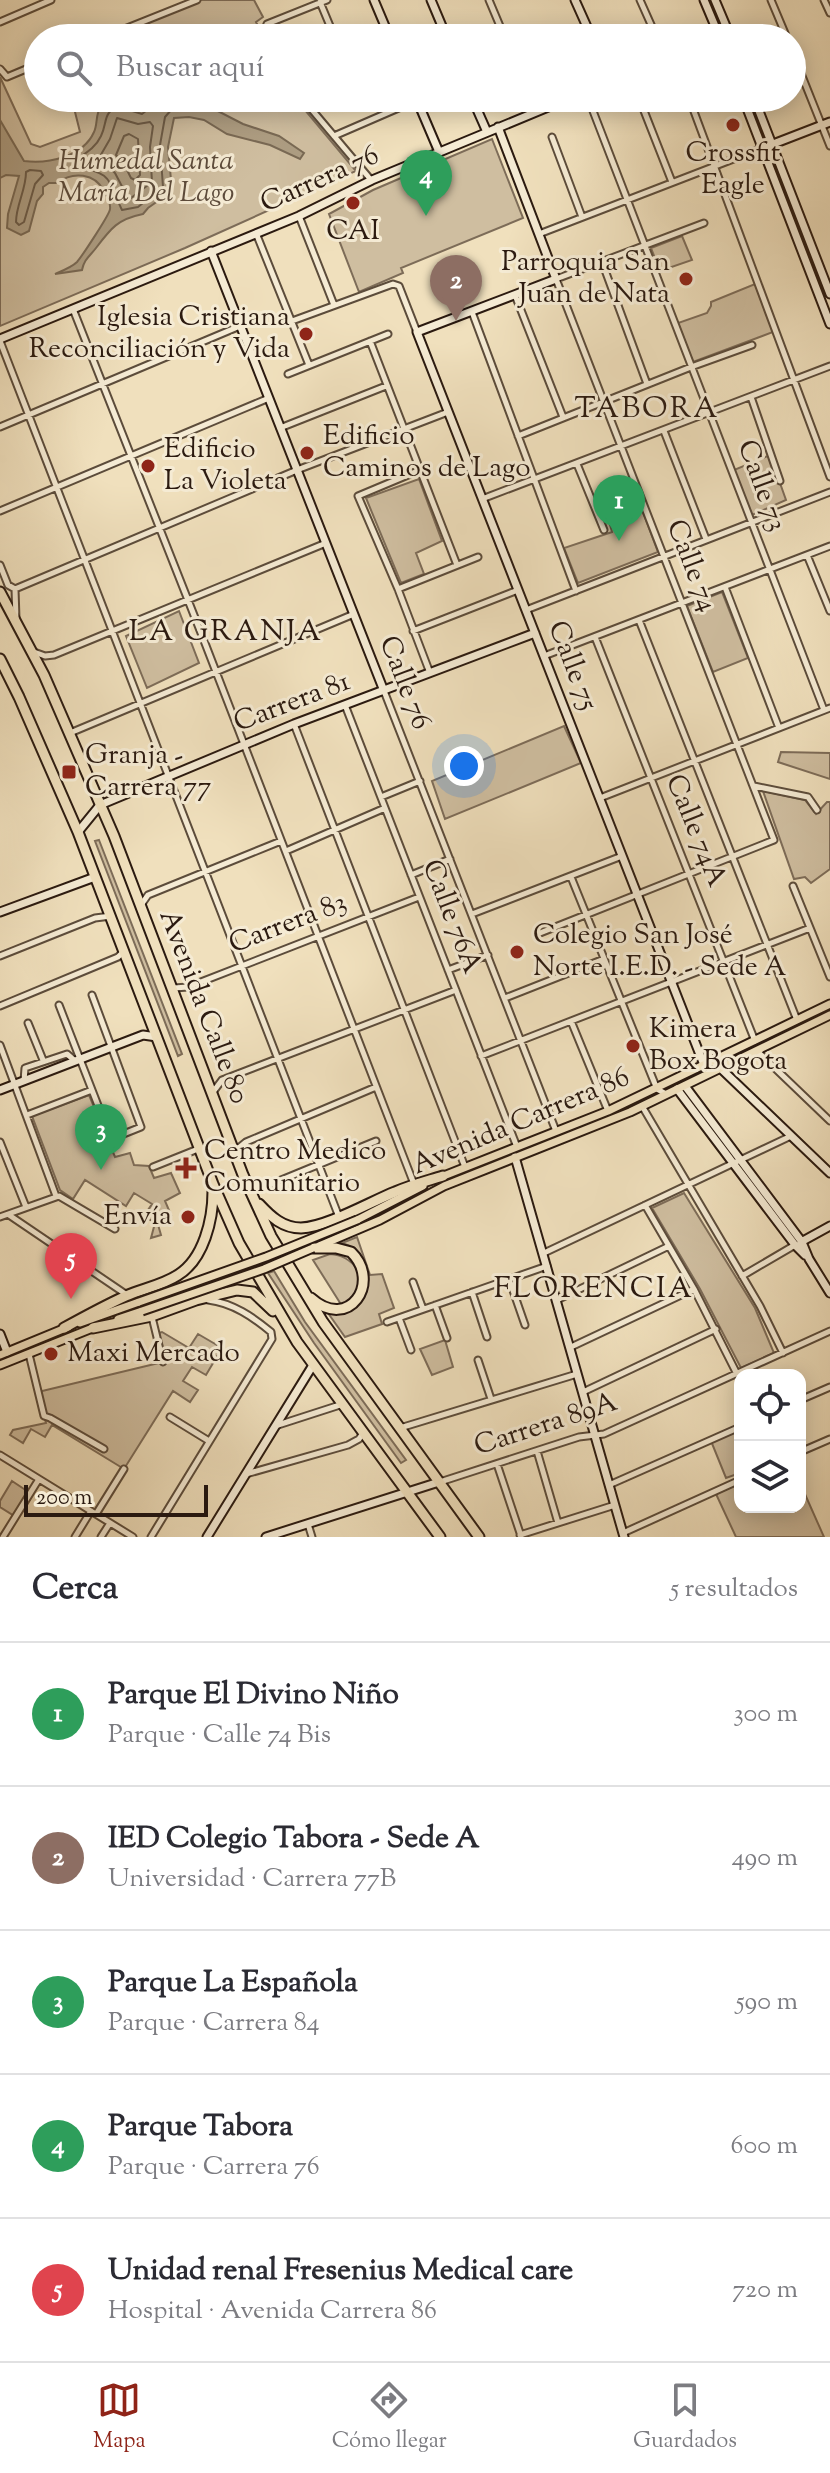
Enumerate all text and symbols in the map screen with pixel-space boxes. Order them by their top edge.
search box [24,24,806,112]
icon: search [52,46,96,90]
text: Buscar aquí [116,47,264,90]
marker: Crossfit Eagle [724,116,742,134]
place label: Crossfit Eagle [686,134,781,206]
street label: Carrera 76 [254,136,386,224]
park label: Humedal Santa María Del Lago [58,142,234,214]
pin: 4 [400,150,452,216]
marker: CAI [344,194,362,212]
place label: CAI [326,212,380,252]
place label: Parroquia San Juan de Nata [501,243,670,315]
pin: 2 [430,255,482,321]
marker: Parroquia San Juan de Nata [677,270,695,288]
place label: Iglesia Cristiana Reconciliación y Vida [29,298,290,370]
marker: Iglesia Cristiana Reconciliación y Vida [297,325,315,343]
district label: TABORA [574,388,720,431]
place label: Edificio Caminos de Lago [323,417,531,489]
place label: Edificio La Violeta [164,430,287,502]
street label: Calle 73 [726,435,796,537]
marker: Edificio Caminos de Lago [298,444,316,462]
marker: Edificio La Violeta [139,457,157,475]
pin: 1 [593,475,645,541]
street label: Calle 74 [655,514,727,618]
district label: LA GRANJA [129,611,323,654]
street label: Calle 75 [537,615,607,717]
street label: Calle 76 [368,630,440,736]
street label: Carrera 81 [228,663,356,743]
place label: Granja - Carrera 77 [85,736,211,808]
your location [444,746,484,786]
marker: Granja - Carrera 77 [60,763,78,781]
street label: Calle 74A [654,769,736,894]
street label: Calle 76A [411,854,491,980]
street label: Carrera 83 [223,883,353,965]
street label: Avenida Calle 80 [148,904,258,1110]
place label: Colegio San José Norte I.E.D. - Sede A [533,916,787,988]
marker: Colegio San José Norte I.E.D. - Sede A [508,943,526,961]
place label: Kimera Box Bogota [649,1010,787,1082]
marker: Kimera Box Bogota [624,1037,642,1055]
street label: Avenida Carrera 86 [406,1058,636,1186]
pin: 3 [75,1104,127,1170]
place label: Centro Medico Comunitario [204,1132,386,1204]
marker: Centro Medico Comunitario [175,1157,197,1179]
place label: Envía [104,1197,172,1237]
marker: Envía [179,1208,197,1226]
pin: 5 [45,1233,97,1299]
district label: FLORENCIA [494,1268,694,1311]
place label: Maxi Mercado [67,1334,240,1374]
marker: Maxi Mercado [42,1345,60,1363]
map controls [734,1369,806,1513]
button: locate [734,1369,806,1441]
street label: Carrera 89A [469,1383,623,1467]
button: layers [734,1441,806,1513]
scale bar [24,1481,208,1517]
text: 200 m [36,1483,92,1515]
text: Cerca [32,1565,118,1614]
text: 5 resultados [670,1571,798,1608]
text: Parque El Divino Niño [108,1674,399,1717]
text: 1 [54,1696,62,1733]
text: 300 m [733,1696,798,1733]
text: Parque · Calle 74 Bis [108,1717,331,1754]
text: IED Colegio Tabora - Sede A [108,1818,480,1861]
text: 2 [52,1840,64,1877]
text: 490 m [732,1840,798,1877]
text: Universidad · Carrera 77B [108,1861,396,1898]
text: Parque La Española [108,1962,358,2005]
text: 3 [53,1984,63,2021]
text: 590 m [736,1984,798,2021]
text: Parque · Carrera 84 [108,2005,320,2042]
text: Parque Tabora [108,2106,293,2149]
text: 4 [51,2128,65,2165]
text: 600 m [731,2128,798,2165]
text: Parque · Carrera 76 [108,2149,320,2186]
text: Unidad renal Fresenius Medical care [108,2250,573,2293]
text: 5 [54,2272,62,2309]
text: 720 m [732,2272,798,2309]
text: Hospital · Avenida Carrera 86 [108,2293,437,2330]
tab: Mapa [93,2378,146,2458]
tab: Cómo llegar [332,2378,447,2458]
tab: Guardados [633,2378,737,2458]

